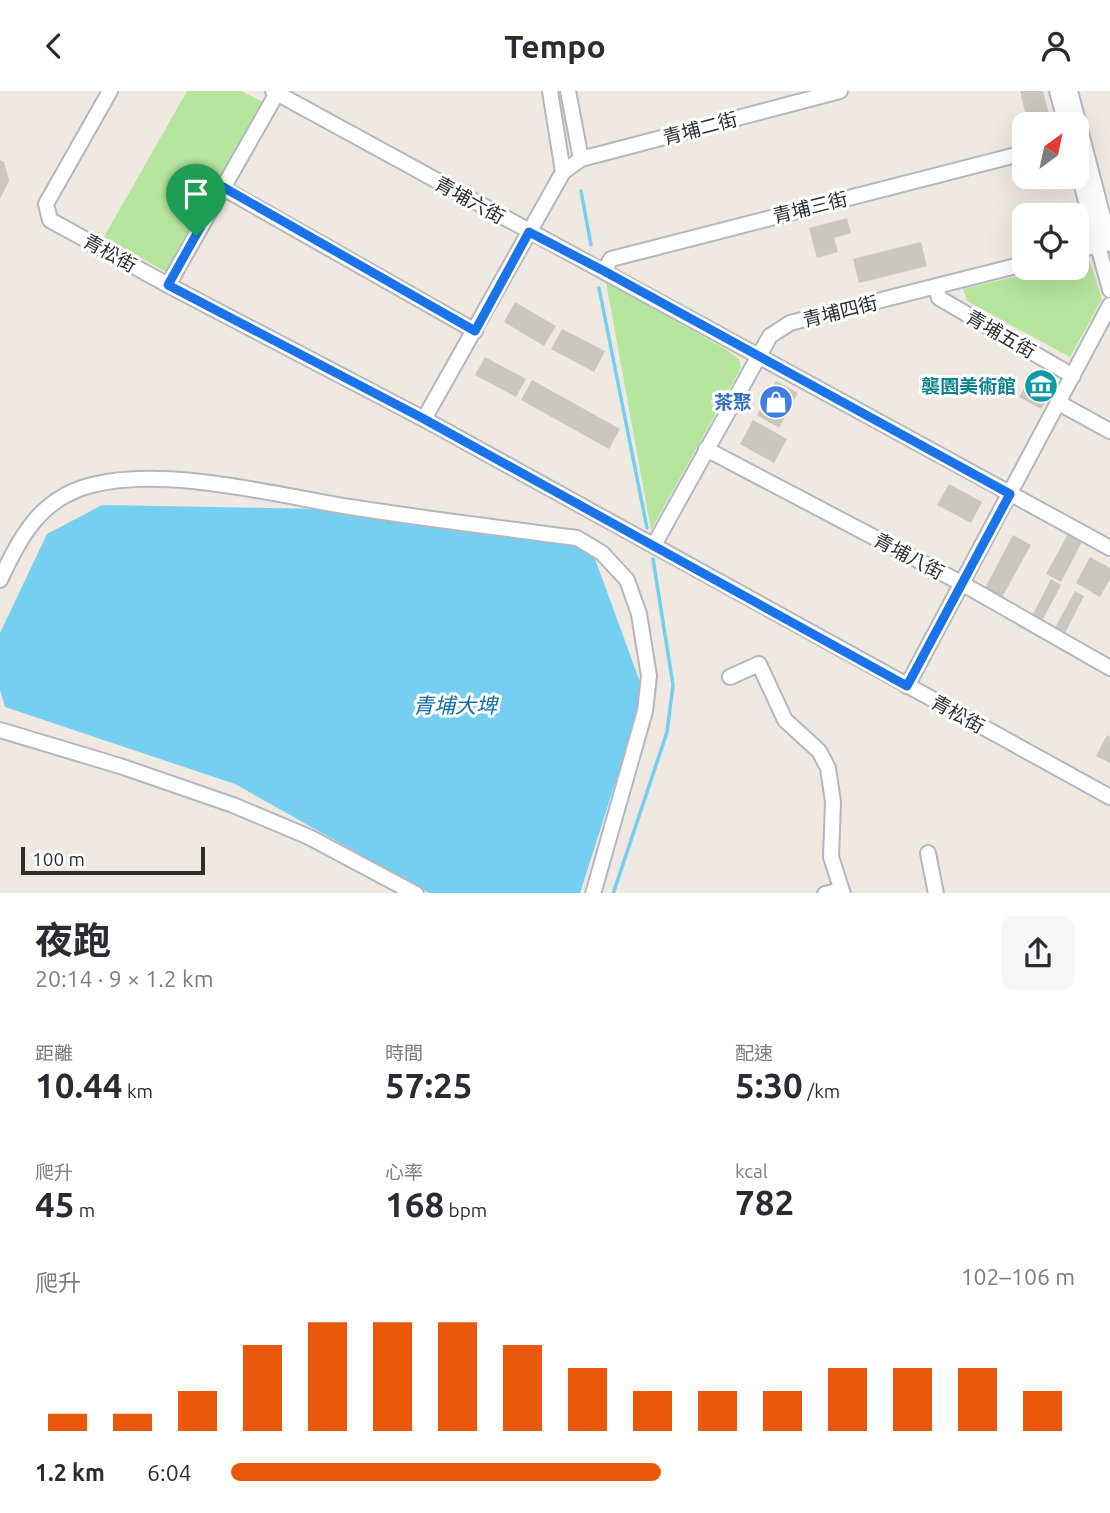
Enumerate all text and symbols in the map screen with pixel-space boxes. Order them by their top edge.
icon: back [35,27,73,65]
icon: person [1037,27,1075,65]
text: Tempo [504,28,606,64]
street label: 青埔二街 [660,108,740,148]
north arrow [1012,112,1088,189]
map controls [1012,112,1089,280]
pin [166,164,226,236]
street label: 青埔六街 [431,172,509,228]
icon: arrive [177,175,215,213]
street label: 青埔三街 [770,187,850,227]
button: locate [1012,203,1089,280]
street label: 青松街 [80,230,140,276]
street label: 青埔四街 [800,291,880,331]
street label: 青埔五街 [963,305,1039,363]
museum icon: 襲園美術館 [1022,367,1060,405]
place label: 襲園美術館 [921,375,1016,397]
shop icon: 茶聚 [757,383,795,421]
place label: 茶聚 [714,391,752,413]
street label: 青埔八街 [870,528,948,584]
street label: 青松街 [928,691,988,737]
water label: 青埔大埤 [413,693,500,717]
scale bar [21,845,205,876]
text: 100 m [32,848,85,870]
button: share [1001,916,1075,990]
text: 夜跑 [35,919,111,961]
text: 20:14 · 9 × 1.2 km [35,966,214,991]
text: 距離 [35,1042,73,1064]
text: 時間 [385,1042,423,1064]
text: 配速 [735,1042,773,1064]
text: 10.44 [35,1065,123,1105]
text: 57:25 [385,1065,473,1105]
text: 5:30 [735,1065,803,1105]
text: km [123,1080,153,1102]
text: /km [803,1080,840,1102]
text: kcal [735,1160,768,1182]
text: 爬升 [35,1161,73,1183]
text: 心率 [385,1161,423,1183]
text: 782 [735,1182,794,1222]
text: 45 [35,1184,74,1224]
text: 168 [385,1184,444,1224]
text: m [74,1199,95,1221]
text: bpm [444,1199,487,1221]
text: 102–106 m [961,1264,1075,1289]
text: 爬升 [35,1270,81,1295]
text: 1.2 km [35,1460,105,1485]
text: 6:04 [147,1460,192,1485]

